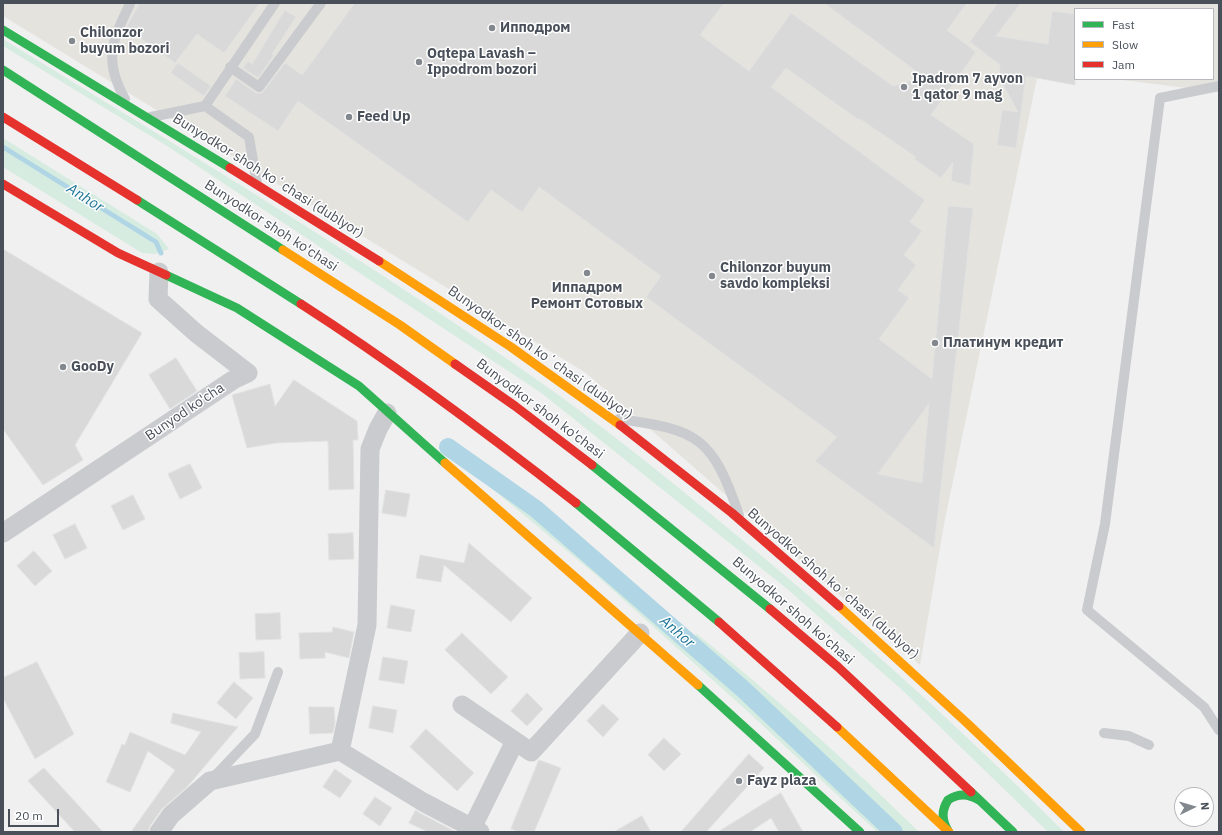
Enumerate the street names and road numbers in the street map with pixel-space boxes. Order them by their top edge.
street label: Bunyodkor shoh koʻchasi (dublyor) [170,110,366,242]
street label: Bunyodkor shoh ko'chasi [201,177,341,275]
street label: Bunyodkor shoh koʻchasi (dublyor) [444,283,636,423]
street label: Bunyodkor shoh ko'chasi [473,355,607,463]
street label: Bunyod ko'cha [142,379,228,445]
street label: Bunyodkor shoh koʻchasi (dublyor) [744,505,922,663]
street label: Bunyodkor shoh ko'chasi [729,554,857,668]

